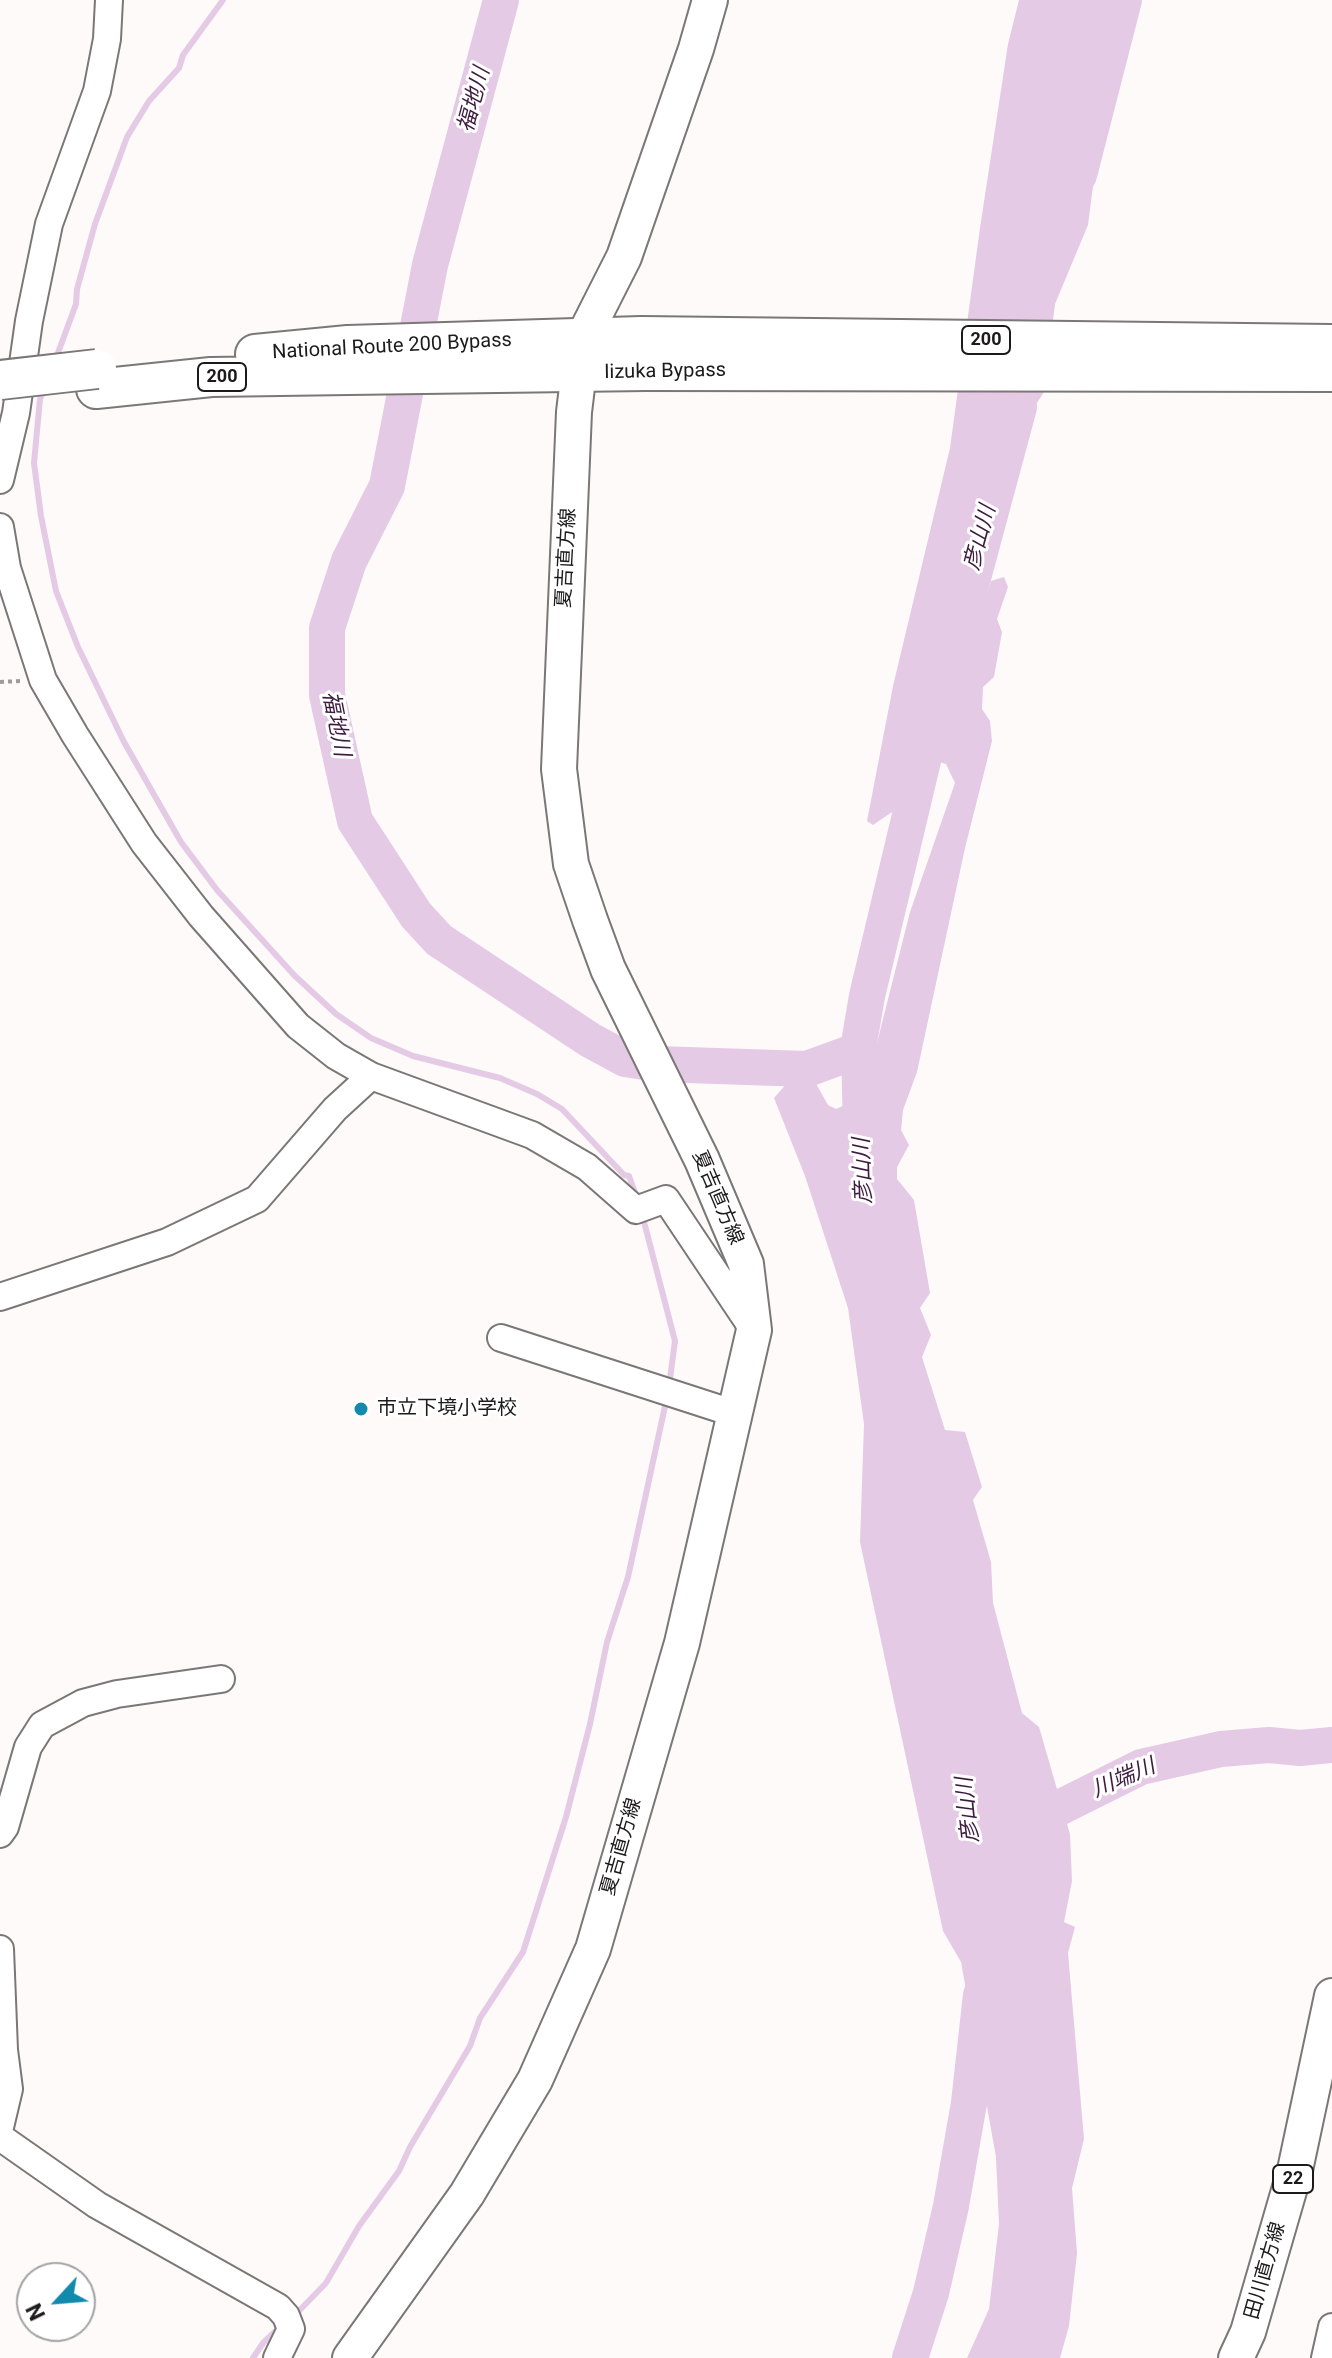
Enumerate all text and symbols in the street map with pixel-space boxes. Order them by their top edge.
water label: 福地川 [454,65,496,135]
road number: 200 [962,326,1010,354]
street label: National Route 200 Bypass [272,329,512,365]
street label: Iizuka Bypass [604,359,726,385]
road number: 200 [198,363,246,391]
water label: 彦山川 [960,503,1002,573]
street label: 夏吉直方線 [552,507,582,609]
water label: 福地川 [316,689,354,759]
water label: 彦山川 [850,1138,878,1204]
street label: 夏吉直方線 [686,1147,748,1249]
place label: 市立下境小学校 [377,1397,517,1421]
marker: 市立下境小学校 [352,1400,370,1418]
water label: 川端川 [1088,1754,1160,1804]
water label: 彦山川 [952,1776,986,1844]
street label: 夏吉直方線 [597,1796,647,1898]
road number: 22 [1273,2165,1313,2193]
street label: 田川直方線 [1241,2220,1291,2322]
north arrow [16,2262,96,2342]
text: N [21,2299,50,2324]

